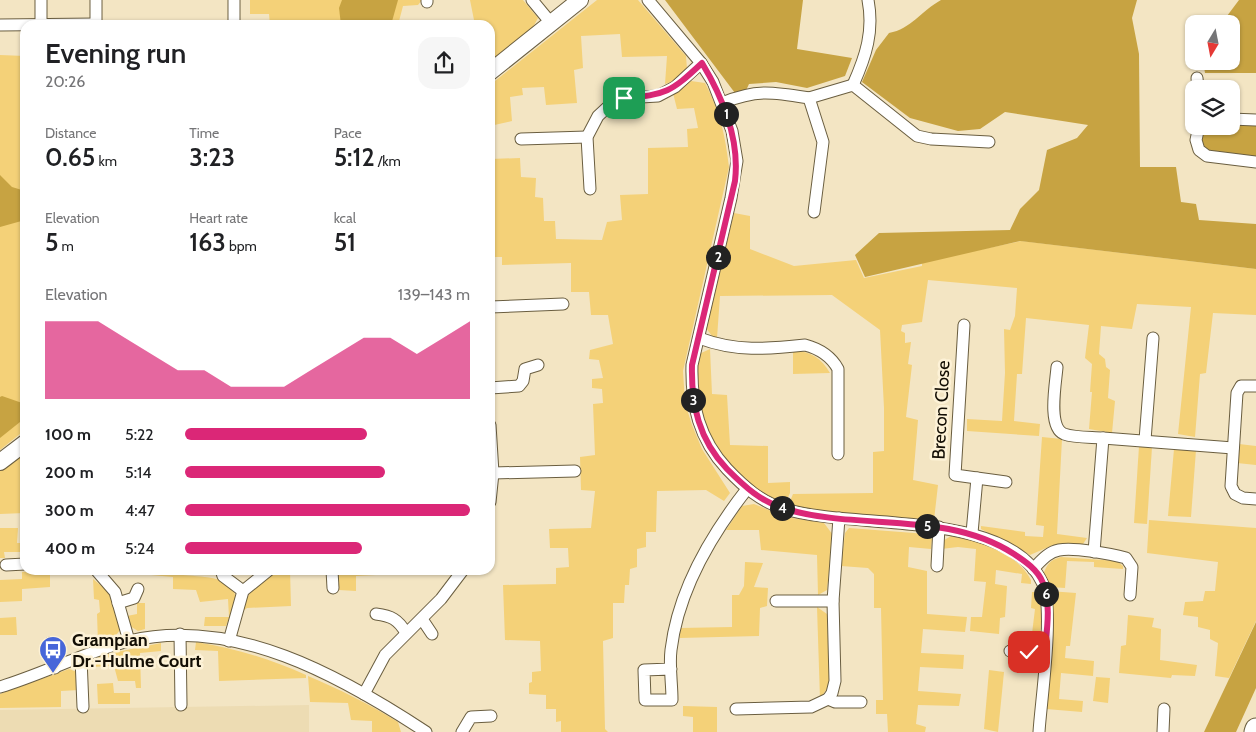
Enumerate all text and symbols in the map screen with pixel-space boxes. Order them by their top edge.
north arrow [1185,15,1240,70]
map controls [1185,15,1240,135]
text: Evening run [45,36,186,70]
button: share [418,37,470,89]
text: 20:26 [45,72,85,91]
pin [603,77,645,119]
button: layers [1185,80,1240,135]
icon: arrive [610,84,638,112]
pin: 1 [714,102,738,126]
text: 1 [724,105,729,123]
text: Distance [45,124,97,142]
text: Time [189,124,219,142]
text: Pace [334,124,362,142]
text: 0.65 [45,142,95,172]
text: 3:23 [189,142,235,172]
text: 5:12 [334,142,375,172]
text: km [95,152,117,170]
text: /km [375,152,401,170]
text: Elevation [45,209,100,227]
text: Heart rate [189,209,248,227]
text: kcal [334,209,356,227]
text: 5 [45,227,58,257]
text: 163 [189,227,226,257]
text: 51 [334,227,356,257]
text: m [58,237,74,255]
text: bpm [226,237,257,255]
pin: 2 [706,244,730,270]
text: 2 [715,248,722,266]
text: Elevation [45,285,108,304]
text: 139–143 m [398,285,470,304]
street label: Brecon Close [927,360,955,460]
pin: 3 [680,388,706,412]
text: 3 [690,391,697,409]
text: 100 m [45,425,91,444]
text: 5:22 [125,425,154,444]
text: 200 m [45,463,94,482]
text: 5:14 [125,463,151,482]
pin: 4 [770,496,794,520]
text: 4 [778,499,787,517]
text: 300 m [45,501,94,520]
text: 4:47 [125,501,155,520]
pin: 5 [914,514,940,538]
text: 5 [924,517,931,535]
text: 400 m [45,539,95,558]
text: 5:24 [125,539,155,558]
pin: 6 [1034,582,1058,606]
text: 6 [1043,585,1050,603]
place label: Grampian Dr.-Hulme Court [72,629,201,672]
pin [1008,631,1050,673]
bus stop icon: Grampian Dr.-Hulme Court [38,635,68,674]
icon: check [1015,638,1043,666]

